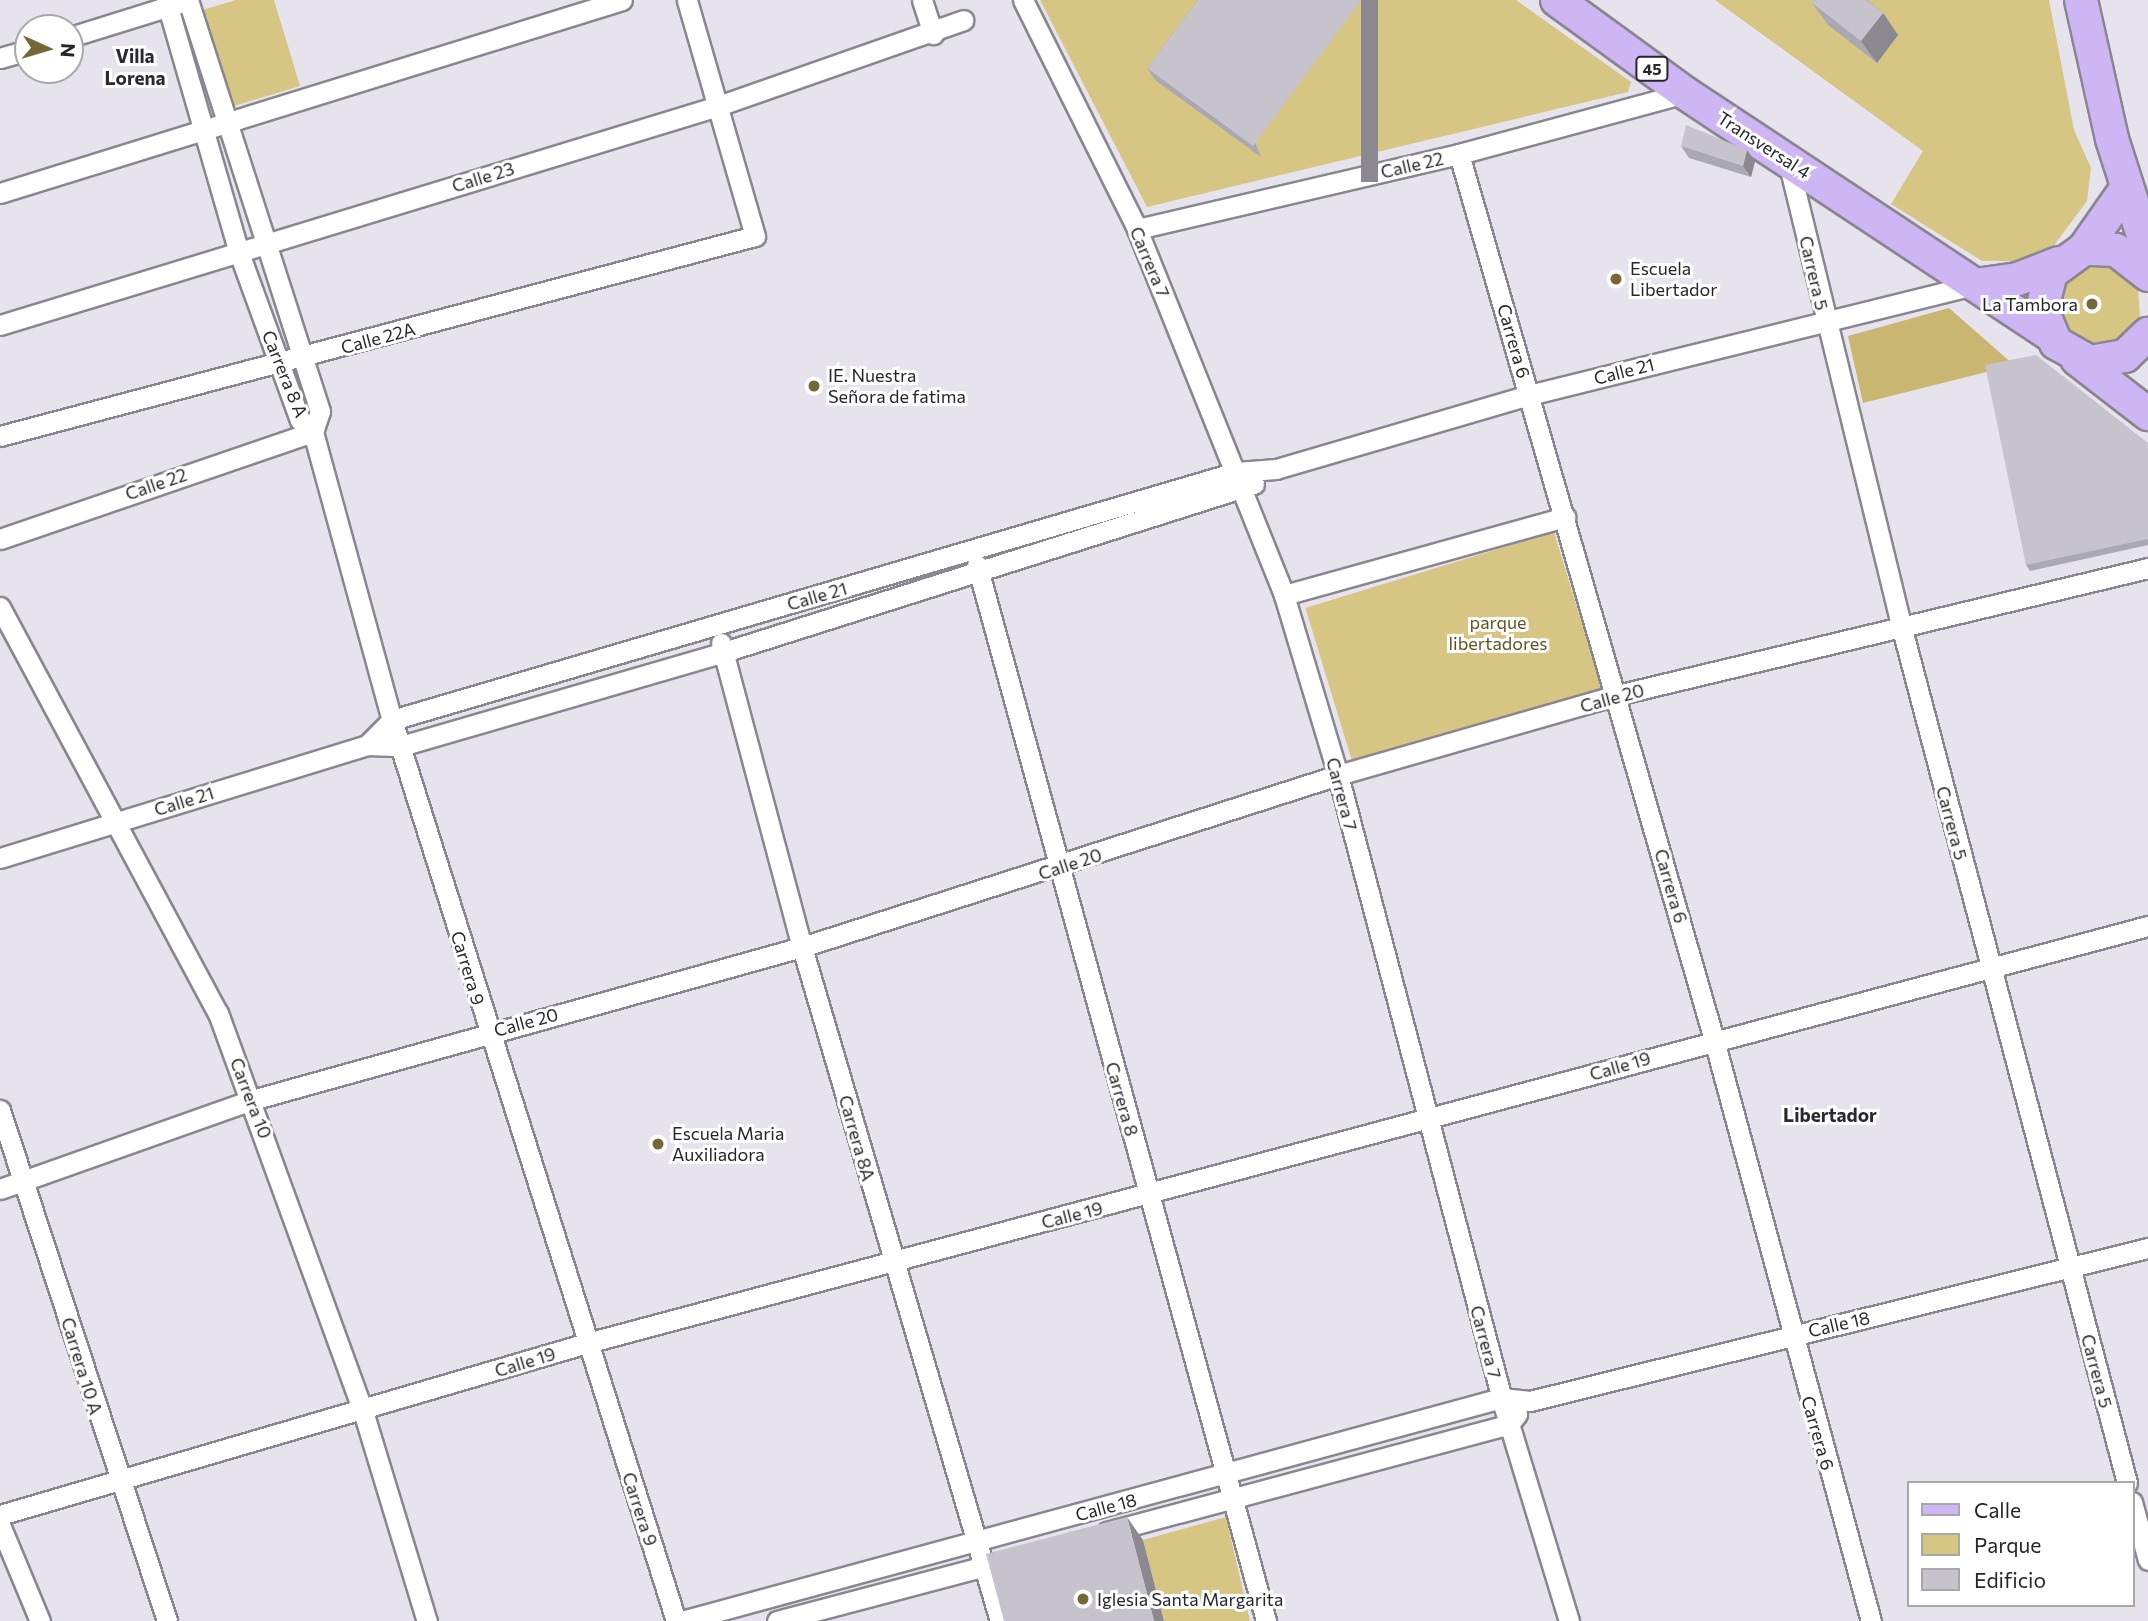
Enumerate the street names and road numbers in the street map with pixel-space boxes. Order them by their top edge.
road number: 45 [1634,57,1670,82]
street label: Transversal 4 [1713,107,1815,183]
street label: Calle 22 [1378,147,1446,183]
street label: Calle 23 [449,157,517,197]
street label: Carrera 7 [1125,223,1175,301]
street label: Carrera 5 [1795,234,1833,312]
street label: Carrera 6 [1493,301,1535,381]
street label: Calle 22A [338,318,418,358]
street label: Carrera 8 A [258,327,312,421]
street label: Calle 21 [1592,353,1656,389]
street label: Calle 22 [122,463,190,505]
street label: Calle 21 [784,577,850,615]
street label: Calle 20 [1578,679,1646,717]
street label: Carrera 7 [1322,755,1362,833]
street label: Calle 21 [151,782,217,820]
street label: Carrera 5 [1932,784,1972,862]
street label: Calle 20 [1036,844,1104,884]
street label: Carrera 6 [1650,846,1692,926]
street label: Carrera 9 [447,928,489,1008]
street label: Calle 20 [492,1003,560,1041]
street label: Calle 19 [1587,1047,1653,1085]
street label: Carrera 10 [226,1055,276,1141]
street label: Carrera 8 [1101,1059,1143,1139]
street label: Carrera 8A [834,1093,880,1183]
street label: Calle 19 [1039,1197,1105,1233]
street label: Carrera 7 [1466,1303,1506,1381]
street label: Calle 18 [1806,1306,1872,1342]
street label: Carrera 10 A [57,1315,107,1417]
street label: Carrera 5 [2077,1332,2117,1410]
street label: Calle 19 [492,1343,558,1381]
street label: Carrera 6 [1797,1393,1839,1473]
street label: Carrera 9 [618,1469,662,1549]
street label: Calle 18 [1073,1488,1139,1526]

